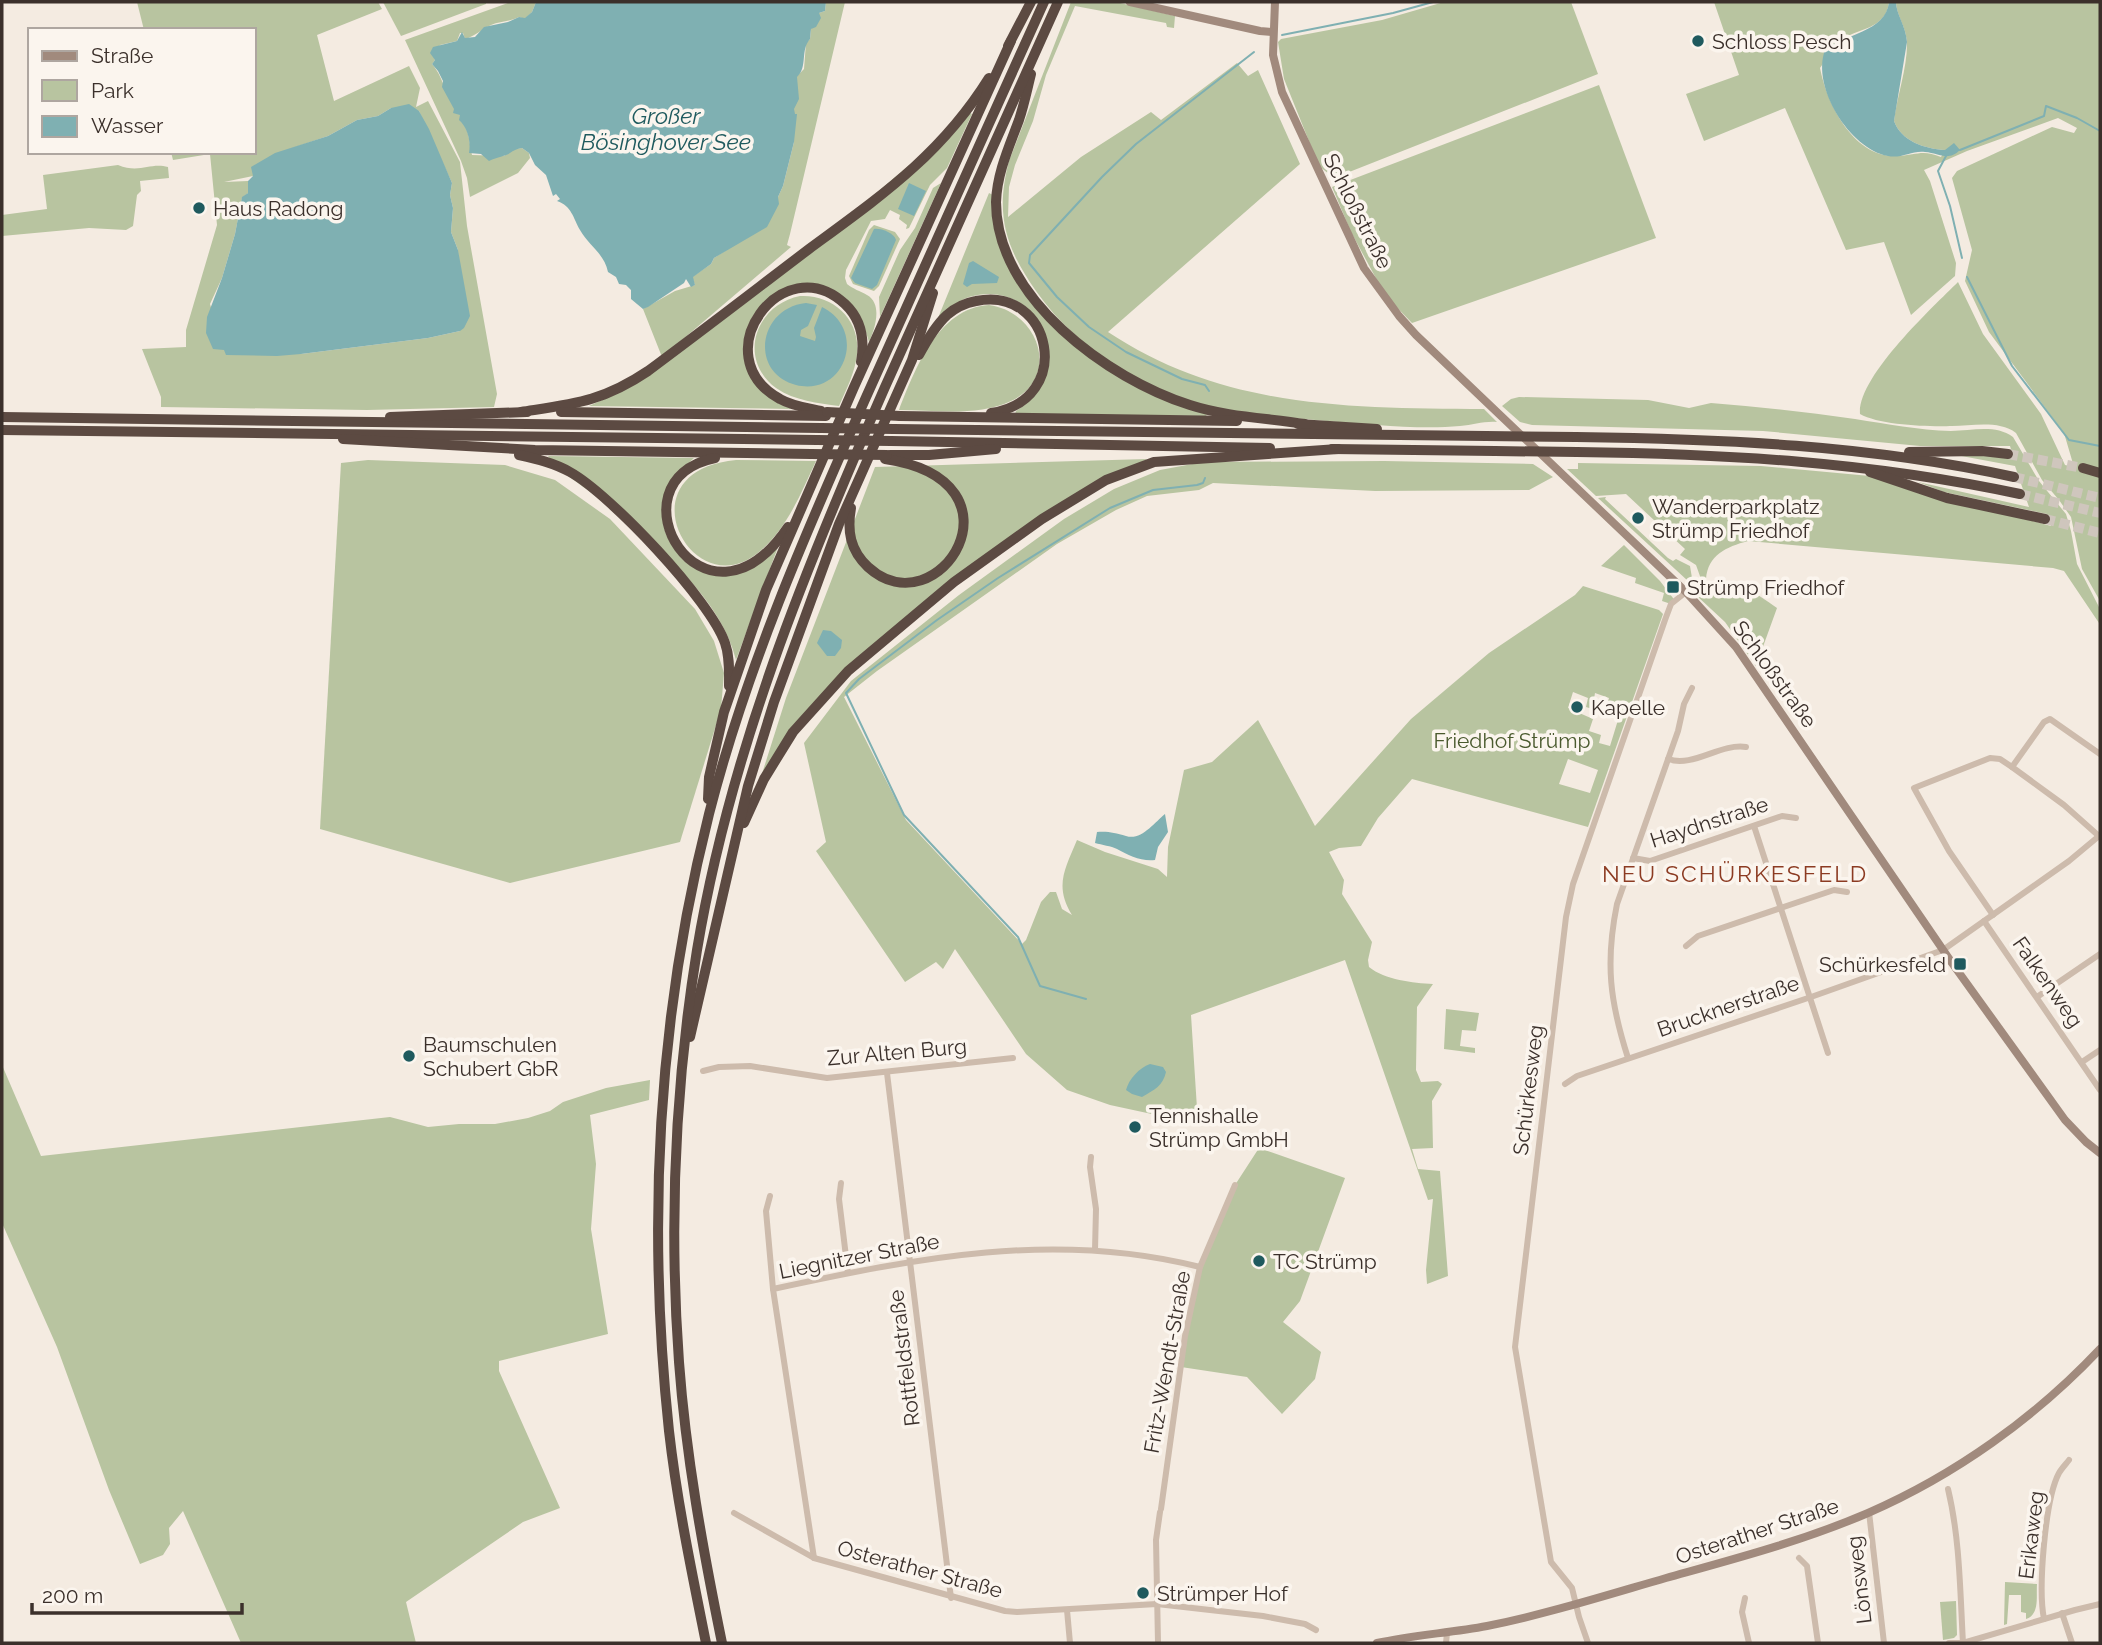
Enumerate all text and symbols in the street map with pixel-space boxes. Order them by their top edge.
legend [28,28,256,154]
place label: Schloss Pesch [1712,29,1851,54]
marker: Schloss Pesch [1690,33,1706,49]
text: Straße [91,43,153,68]
text: Park [91,78,134,103]
water label: Großer Bösinghover See [581,102,751,155]
text: Wasser [91,113,164,138]
street label: Schloßstraße [1318,149,1398,273]
place label: Haus Radong [213,196,344,221]
marker: Haus Radong [191,200,207,216]
place label: Wanderparkplatz Strümp Friedhof [1652,494,1820,543]
marker: Wanderparkplatz Strümp Friedhof [1630,510,1646,526]
place label: Strümp Friedhof [1687,575,1846,600]
marker: Strümp Friedhof [1665,579,1681,595]
street label: Schloßstraße [1728,616,1822,732]
place label: Kapelle [1591,695,1665,720]
marker: Kapelle [1569,699,1585,715]
park label: Friedhof Strümp [1434,728,1591,753]
street label: Haydnstraße [1647,791,1771,853]
district label: NEU SCHÜRKESFELD [1602,860,1868,887]
street label: Falkenweg [2008,932,2088,1032]
place label: Schürkesfeld [1819,952,1946,977]
marker: Schürkesfeld [1952,956,1968,972]
street label: Brucknerstraße [1654,970,1802,1042]
street label: Schürkesweg [1508,1023,1548,1157]
place label: Baumschulen Schubert GbR [423,1032,559,1081]
street label: Zur Alten Burg [826,1033,968,1071]
marker: Baumschulen Schubert GbR [401,1048,417,1064]
place label: Tennishalle Strümp GmbH [1149,1103,1289,1152]
marker: Tennishalle Strümp GmbH [1127,1119,1143,1135]
street label: Liegnitzer Straße [777,1228,941,1284]
place label: TC Strümp [1273,1249,1377,1274]
marker: TC Strümp [1251,1253,1267,1269]
street label: Fritz-Wendt-Straße [1139,1269,1195,1455]
street label: Rottfeldstraße [883,1288,925,1428]
street label: Erikaweg [2013,1489,2049,1581]
street label: Osterather Straße [1672,1493,1842,1569]
street label: Lönsweg [1841,1534,1877,1626]
street label: Osterather Straße [835,1535,1005,1603]
scale bar [32,1572,242,1616]
place label: Strümper Hof [1157,1581,1289,1606]
text: 200 m [42,1583,103,1608]
marker: Strümper Hof [1135,1585,1151,1601]

